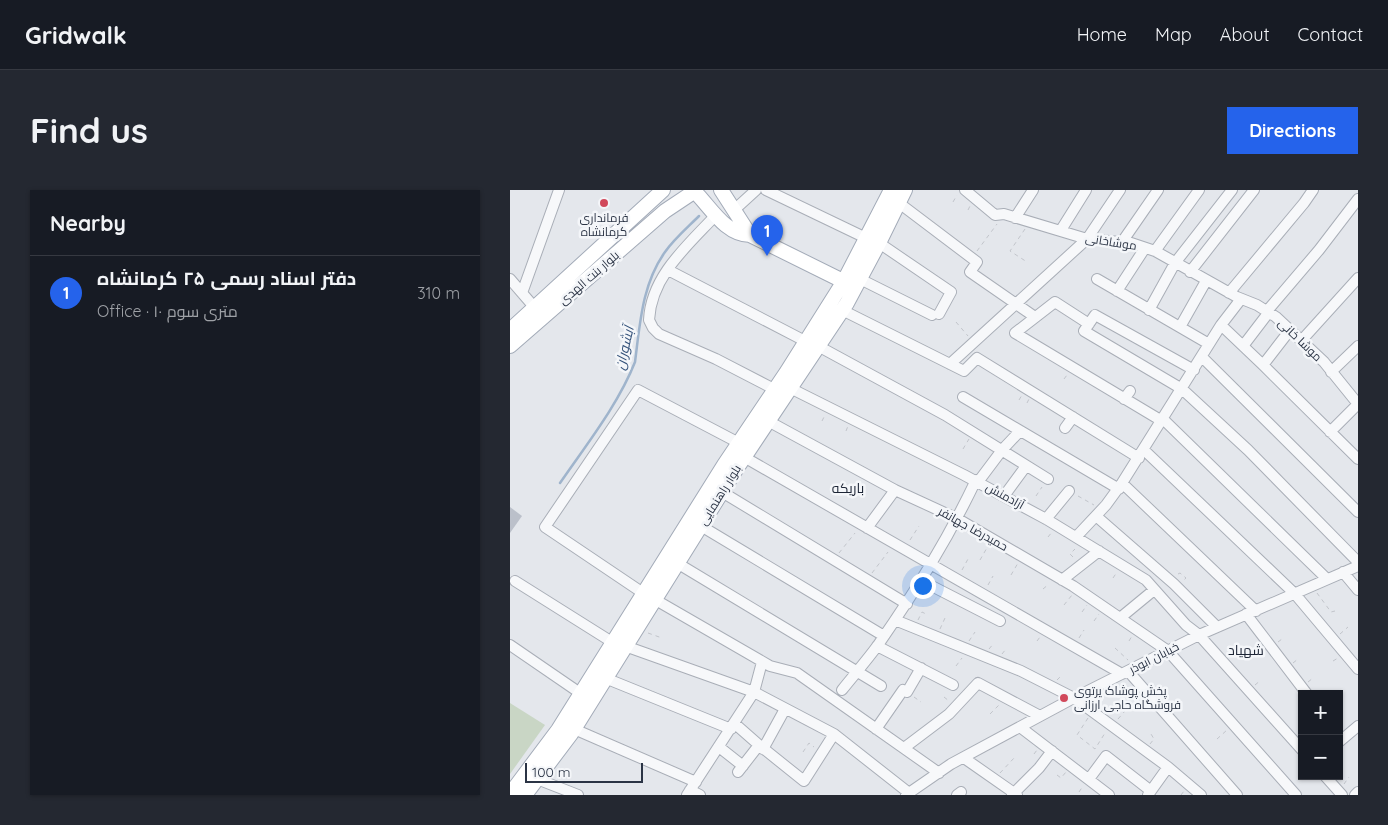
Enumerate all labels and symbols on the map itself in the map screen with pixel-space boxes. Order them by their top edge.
marker: فرمانداری کرمانشاه [598,197,610,209]
place label: فرمانداری کرمانشاه [580,210,628,239]
pin: 1 [751,215,783,256]
street label: موشاخانی [1084,230,1138,253]
street label: بلوار بنت الهدی [555,247,622,308]
street label: موشا خانی [1275,315,1325,364]
water label: آبشوران [610,321,638,372]
street label: بلوار راهنمایی [695,462,744,528]
district label: باریکه [832,479,864,497]
street label: آزادمنش [983,479,1028,513]
street label: حمیدرضا جهانفر [935,503,1011,554]
your location [910,573,936,599]
street label: خیابان ابوذر [1125,639,1181,677]
district label: شهیاد [1228,641,1264,659]
place label: پخش پوشاک پرتوی فروشگاه حاجی ارزانی [1074,683,1181,712]
marker: پخش پوشاک پرتوی فروشگاه حاجی ارزانی [1058,692,1070,704]
scale bar [525,760,642,783]

